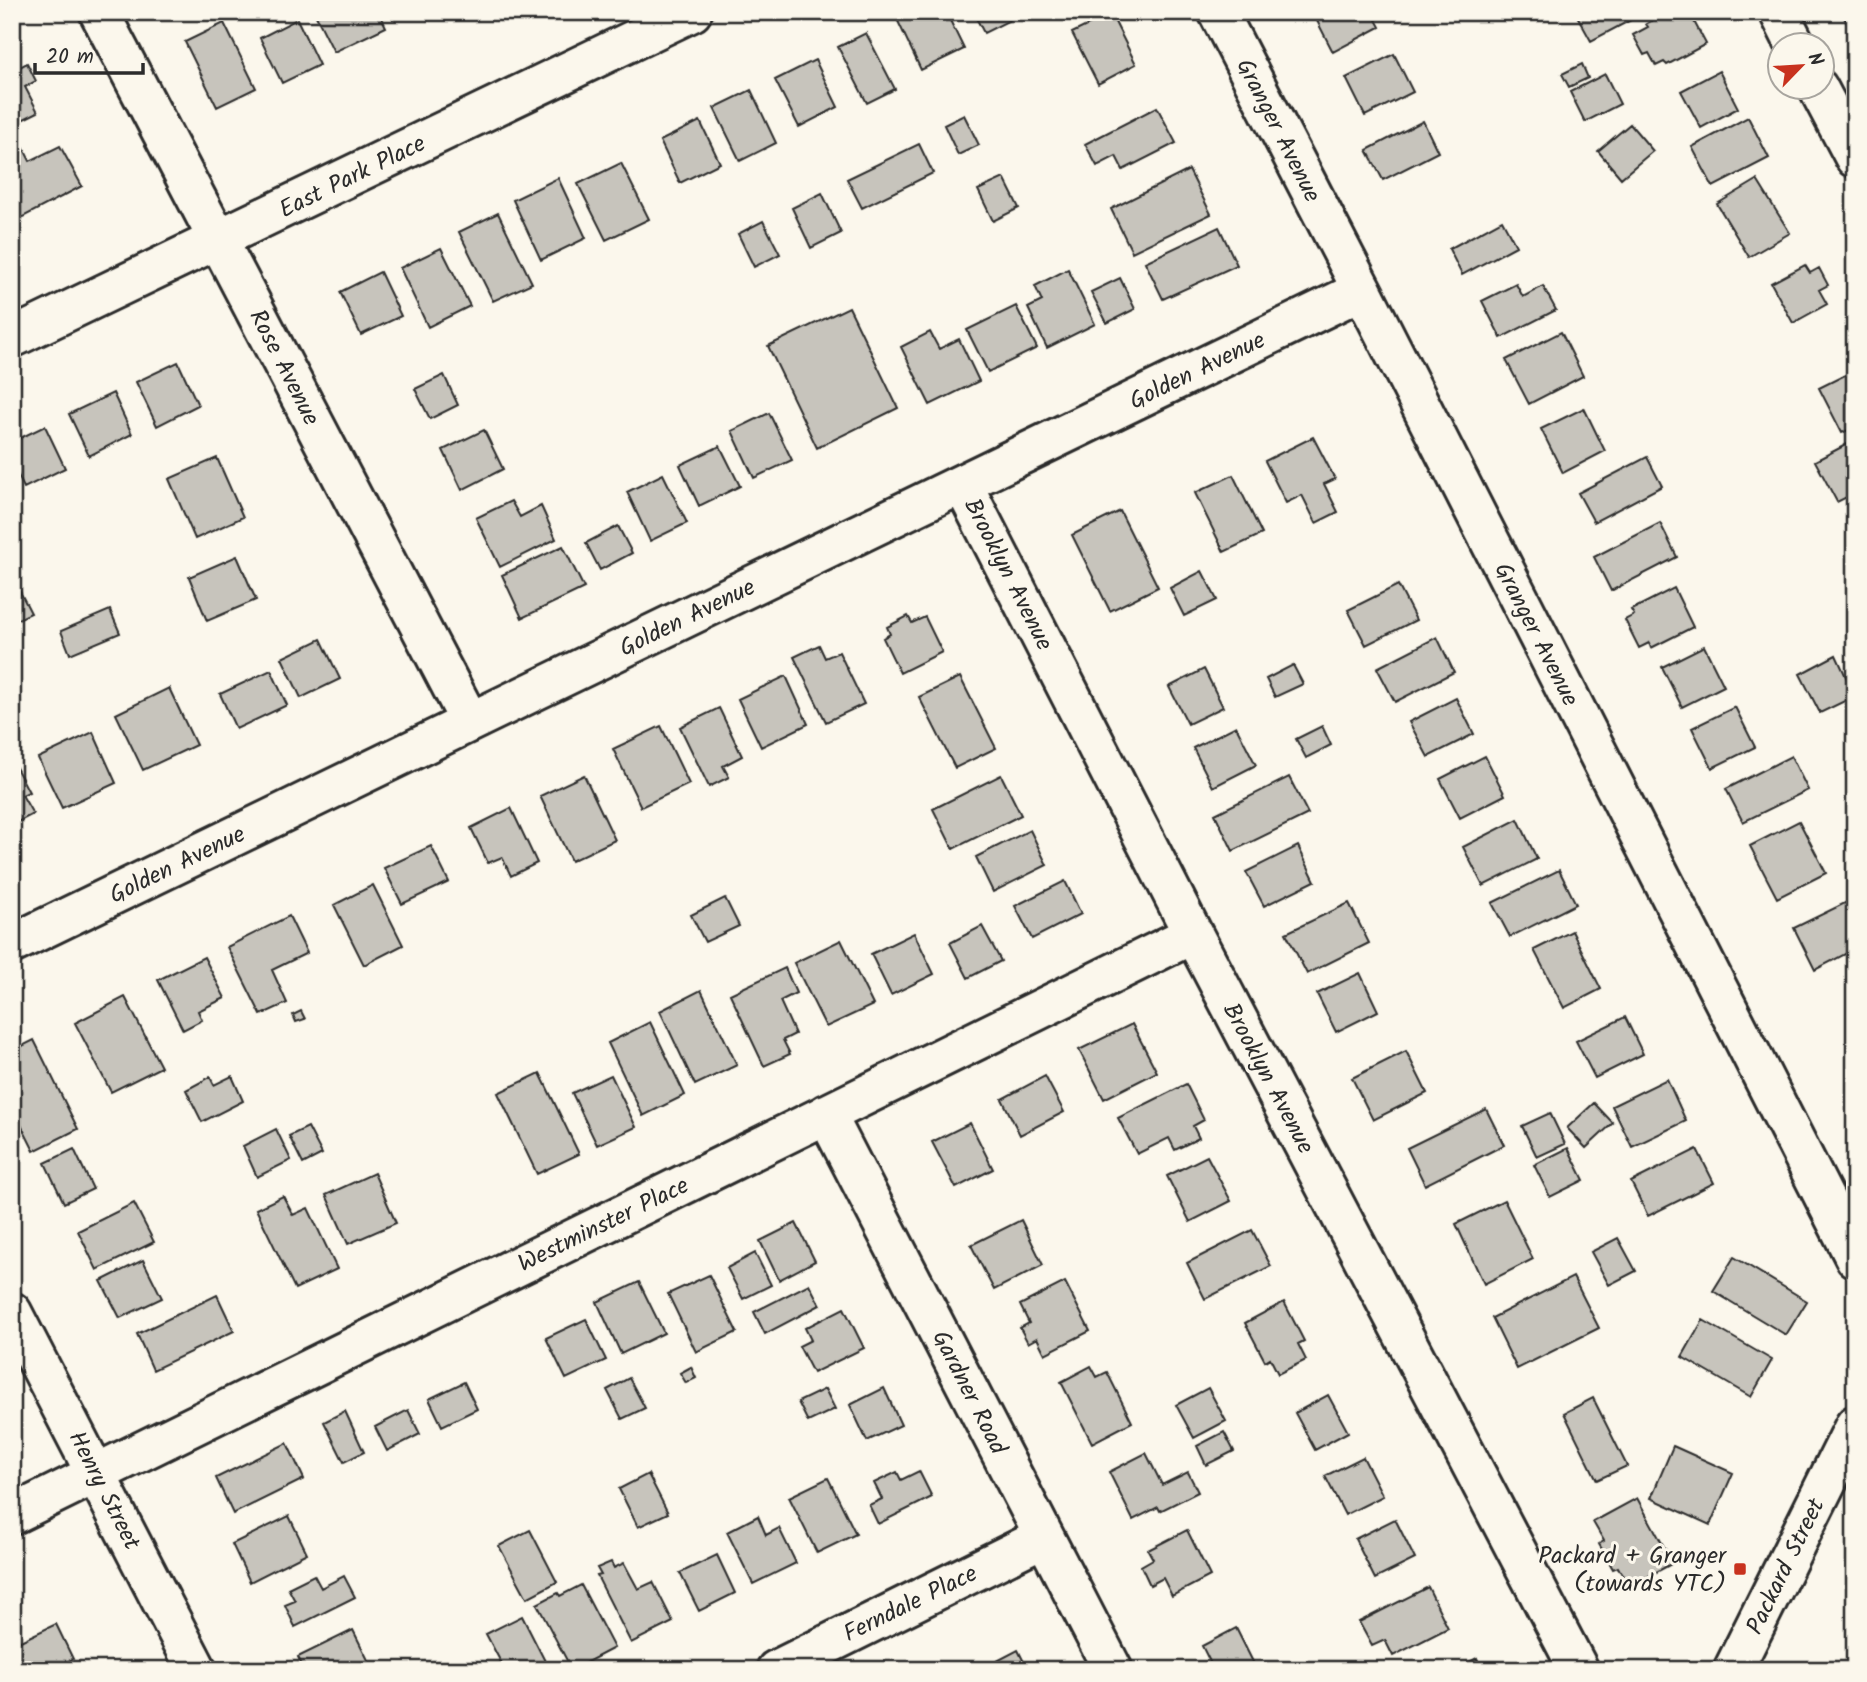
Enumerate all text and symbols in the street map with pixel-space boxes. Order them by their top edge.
scale bar [35,32,144,76]
north arrow [1766,32,1836,102]
text: 20 m [46,41,94,74]
text: N [1798,48,1831,71]
street label: Granger Avenue [1225,52,1331,210]
street label: East Park Place [273,125,433,230]
street label: Rose Avenue [238,303,330,433]
street label: Golden Avenue [1123,321,1273,421]
street label: Brooklyn Avenue [953,492,1063,658]
street label: Granger Avenue [1483,556,1589,714]
street label: Golden Avenue [613,568,763,668]
street label: Golden Avenue [103,815,253,915]
street label: Brooklyn Avenue [1211,996,1324,1162]
street label: Westminster Place [511,1167,696,1284]
street label: Gardner Road [921,1324,1017,1463]
street label: Henry Street [57,1424,151,1558]
street label: Packard Street [1736,1491,1837,1642]
place label: Packard + Granger (towards YTC) [1538,1537,1728,1604]
street label: Ferndale Place [837,1555,985,1654]
marker: Packard + Granger (towards YTC) [1732,1561,1748,1577]

